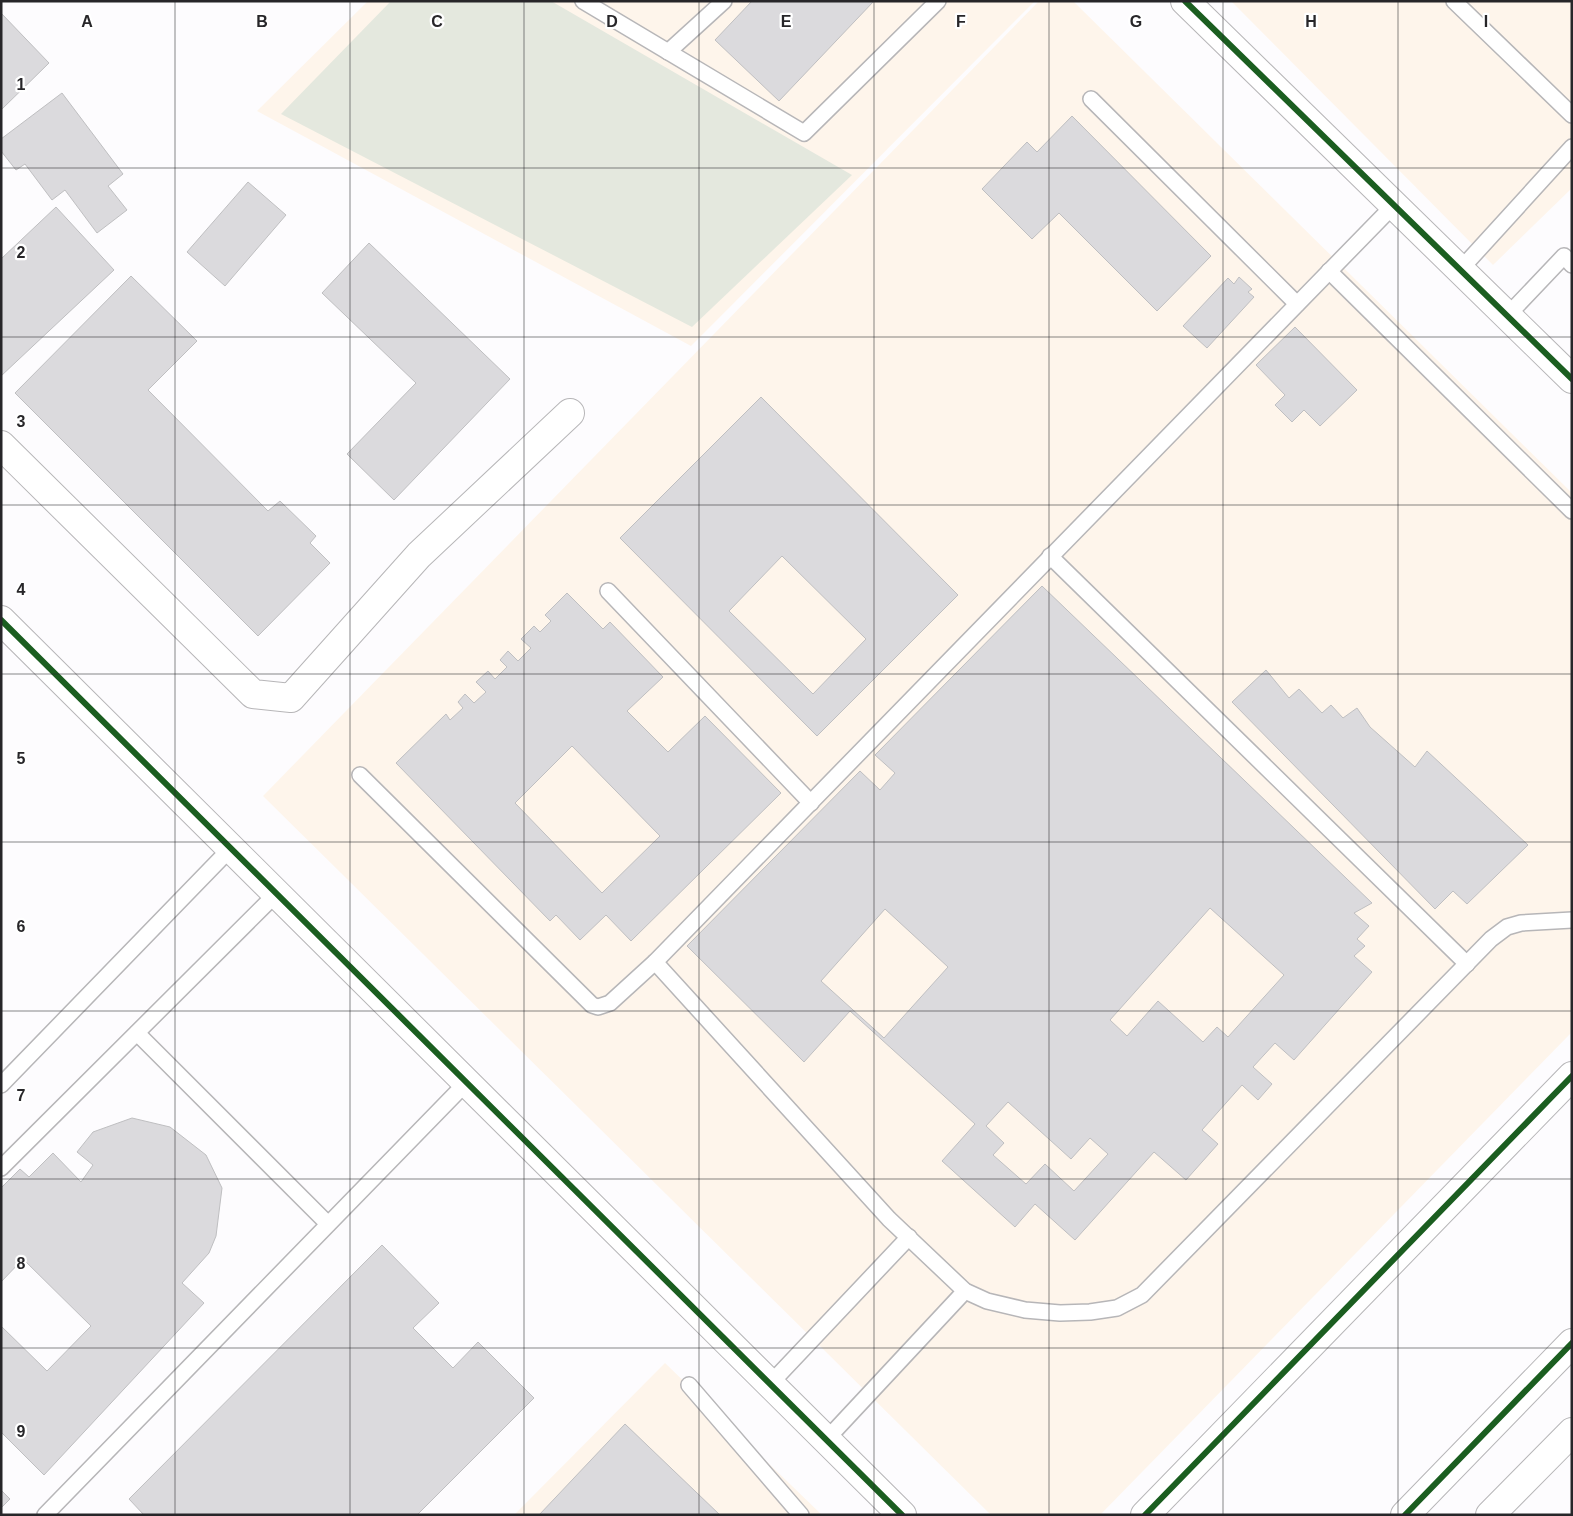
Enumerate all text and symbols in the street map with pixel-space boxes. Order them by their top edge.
text: A [81,13,93,30]
text: B [256,13,268,30]
text: C [431,13,443,30]
text: D [606,13,618,30]
text: E [781,13,792,30]
text: F [956,13,966,30]
text: G [1130,13,1142,30]
text: H [1305,13,1317,30]
text: I [1484,13,1488,30]
text: 1 [17,76,26,93]
text: 2 [17,244,26,261]
text: 3 [17,413,26,430]
text: 4 [17,581,26,598]
text: 5 [17,750,26,767]
text: 6 [17,918,26,935]
text: 7 [17,1087,26,1104]
text: 8 [17,1255,26,1272]
text: 9 [17,1423,26,1440]

